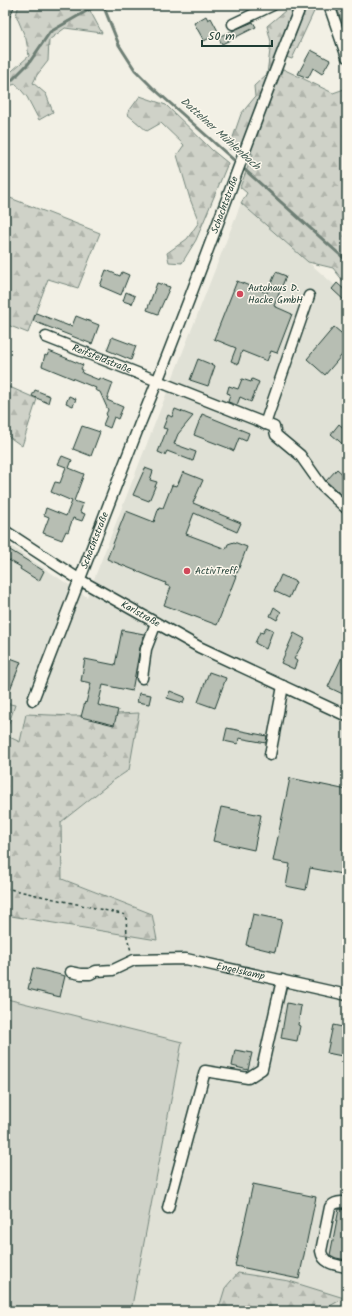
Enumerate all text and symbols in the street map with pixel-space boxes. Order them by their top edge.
scale bar [202,22,272,48]
text: 50 m [208,27,235,46]
water label: Dattelner Mühlenbach [176,93,265,176]
street label: Schachtstraße [207,173,243,236]
place label: Autohaus D. Hacke GmbH [248,280,303,308]
marker: Autohaus D. Hacke GmbH [235,289,245,299]
street label: Reifsfeldstraße [70,340,135,378]
street label: Schachtstraße [76,509,113,571]
place label: ActivTreff [195,563,238,579]
marker: ActivTreff [182,566,192,576]
street label: Karlstraße [118,597,164,632]
street label: Engelskamp [215,958,266,984]

